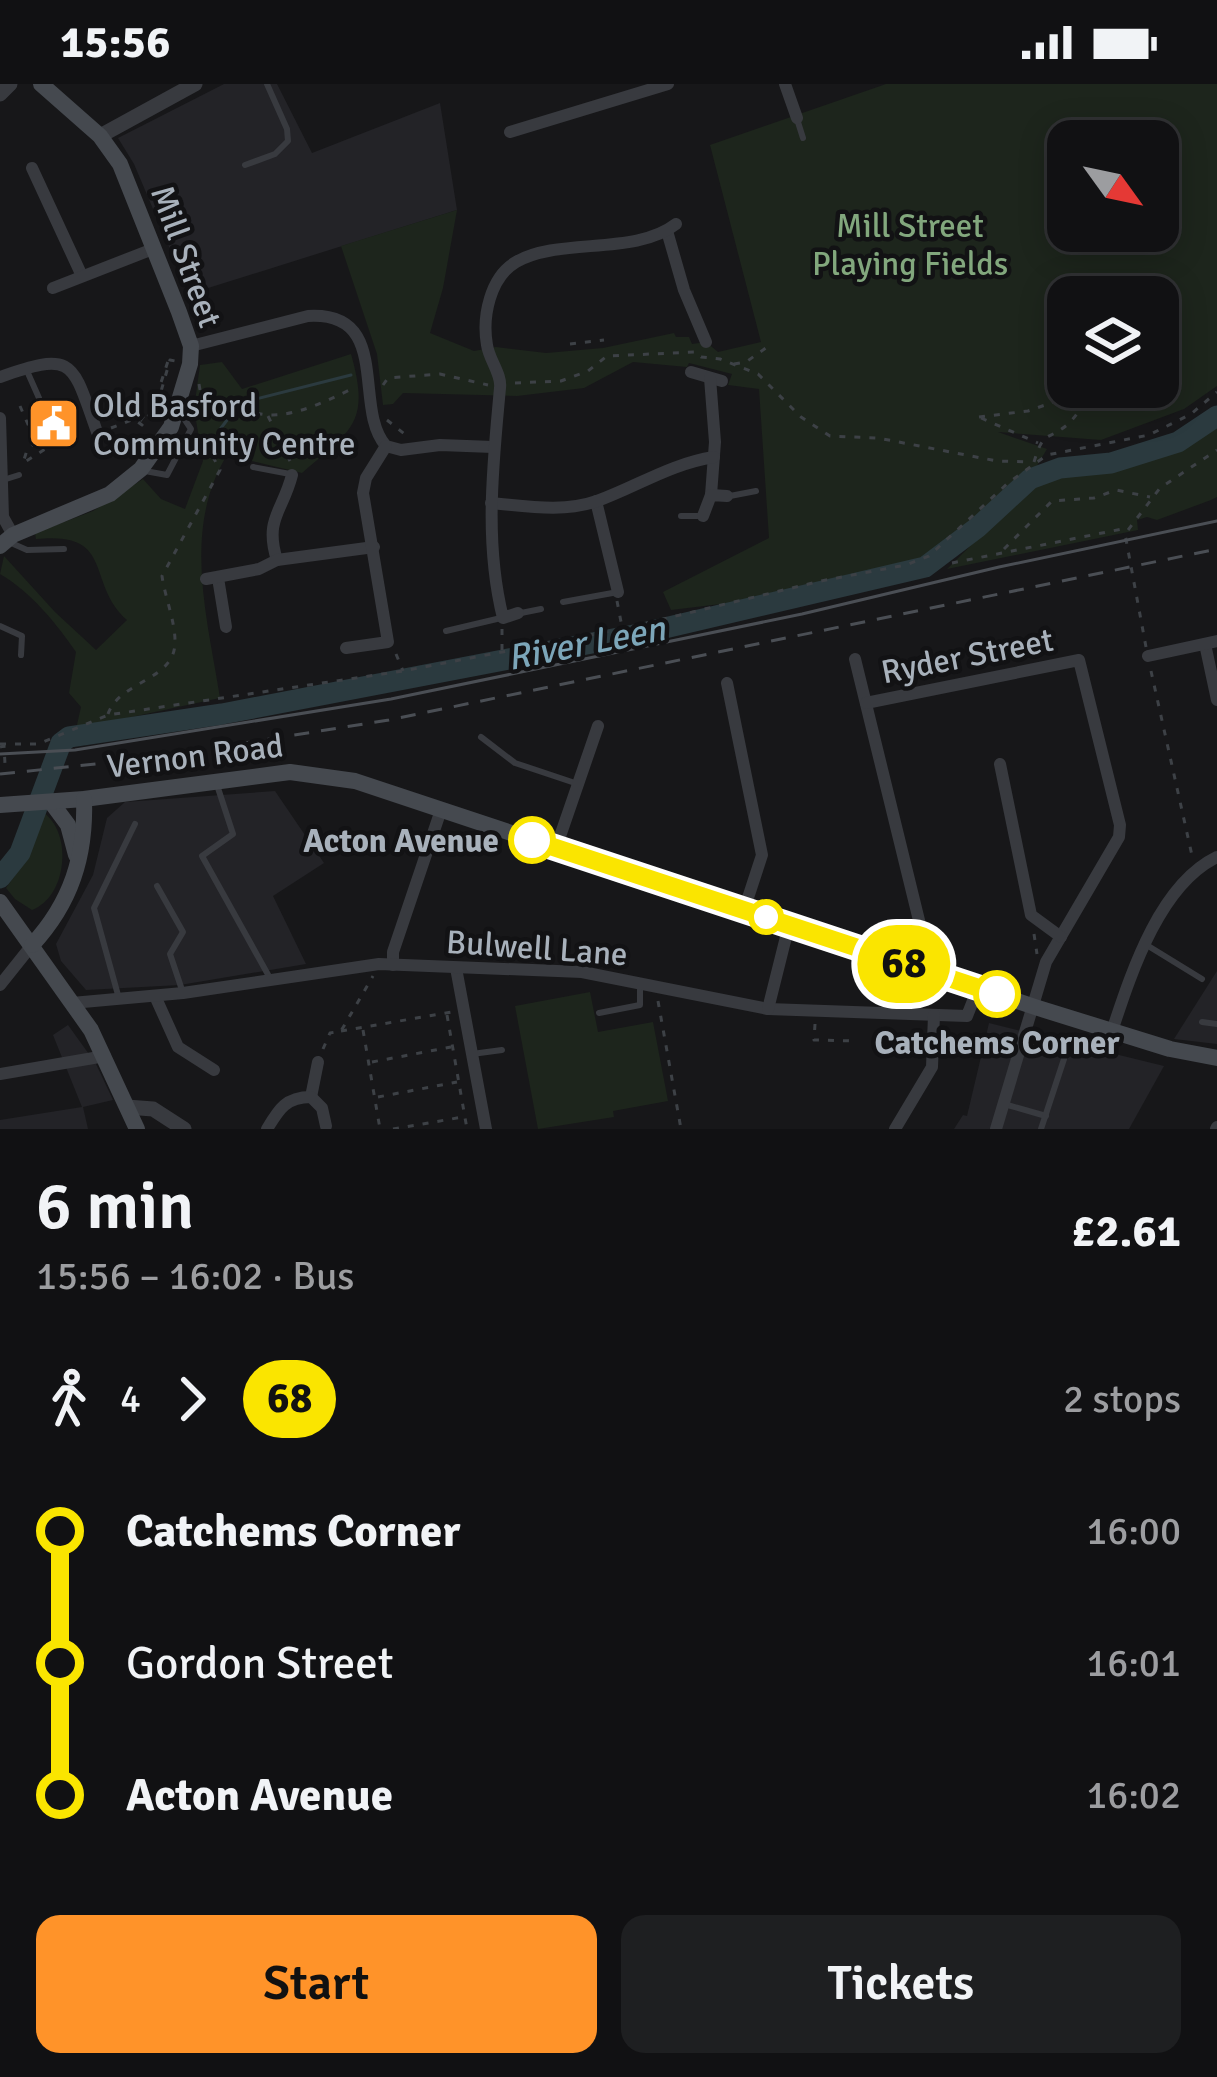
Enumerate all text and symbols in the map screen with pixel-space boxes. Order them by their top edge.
text: 15:56 [60,15,170,70]
north arrow [1047,120,1179,252]
map controls [1047,120,1179,408]
street label: Mill Street [141,180,230,333]
park label: Mill Street Playing Fields [812,206,1008,285]
button: layers [1047,276,1179,408]
place label: Old Basford Community Centre [93,386,355,465]
public building icon: Old Basford Community Centre [26,396,82,452]
water label: River Leen [504,606,670,681]
street label: Ryder Street [878,620,1057,693]
street label: Vernon Road [105,725,286,788]
marker: Acton Avenue [510,818,554,862]
place label: Acton Avenue [303,821,499,862]
unlabelled marker [750,901,782,933]
street label: Bulwell Lane [445,922,629,975]
line badge: 68 [850,925,958,1003]
text: 68 [881,938,927,989]
marker: Catchems Corner [975,972,1019,1016]
place label: Catchems Corner [874,1023,1120,1064]
text: 6 min [36,1166,194,1247]
text: £2.61 [1071,1204,1181,1259]
text: 15:56 – 16:02 · Bus [36,1252,354,1300]
icon: walk [36,1366,102,1432]
icon: forward [159,1366,225,1432]
text: 68 [267,1373,312,1424]
text: 4 [120,1375,141,1423]
text: 2 stops [1063,1375,1181,1423]
text: Catchems Corner [126,1504,460,1559]
text: 16:00 [1086,1507,1181,1555]
text: Gordon Street [126,1636,393,1691]
text: 16:01 [1086,1639,1181,1687]
text: Acton Avenue [126,1768,393,1823]
text: 16:02 [1086,1771,1181,1819]
button: Start [36,1915,597,2053]
button: Tickets [621,1915,1181,2053]

